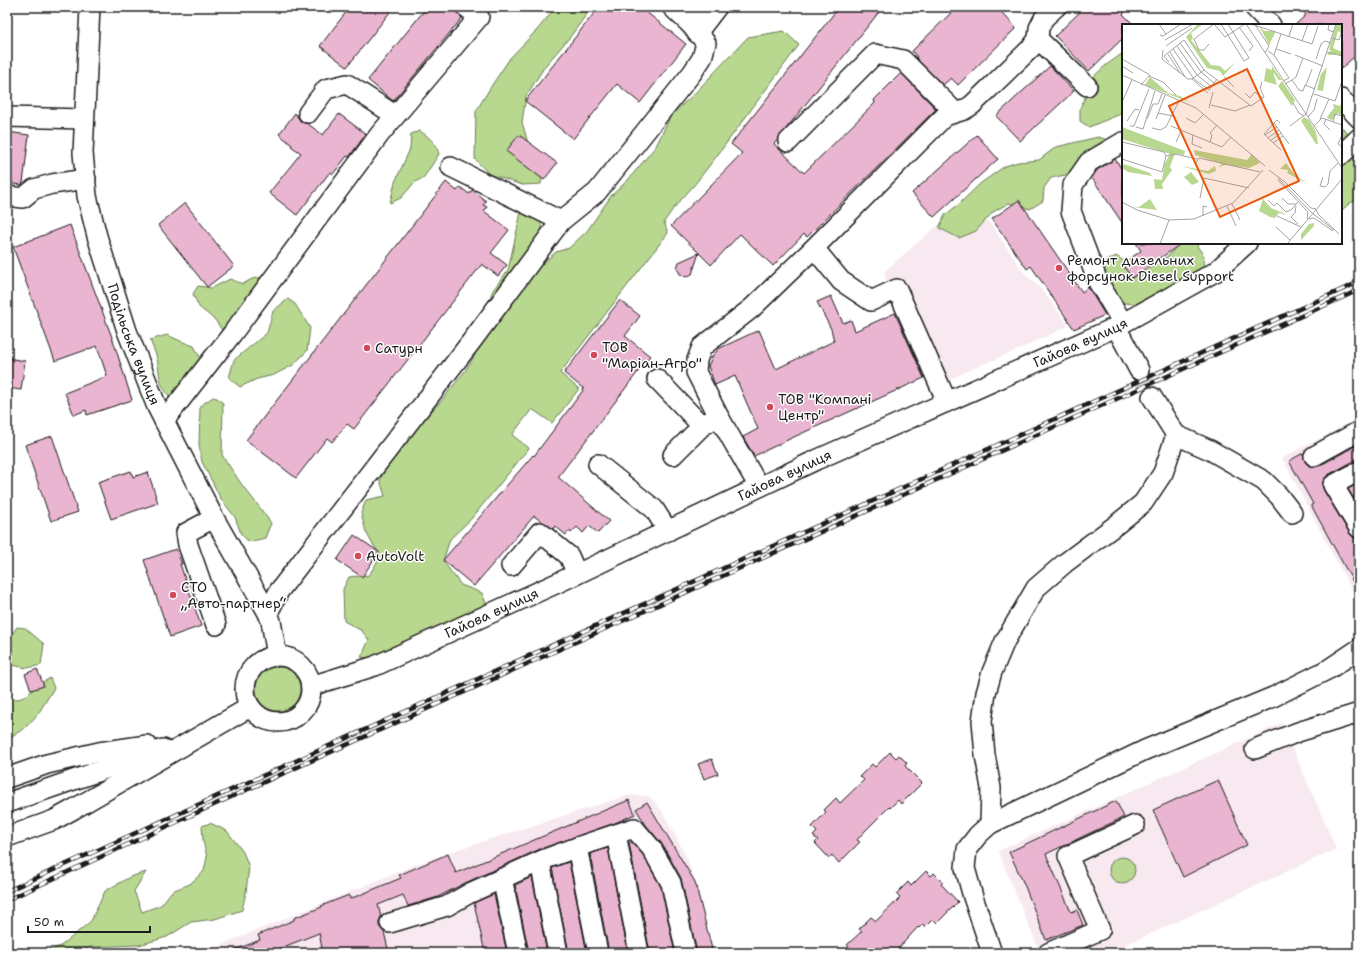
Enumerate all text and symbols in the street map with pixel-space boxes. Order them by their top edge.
inset map [1122,24,1342,244]
place label: Ремонт дизельних форсунок Diesel Support [1067,251,1234,285]
marker: Ремонт дизельних форсунок Diesel Support [1054,263,1064,273]
street label: Подільська вулиця [104,281,164,408]
street label: Гайова вулиця [1030,313,1131,372]
place label: ТОВ "Маріан-Агро" [602,338,702,372]
place label: Сатурн [375,339,423,357]
marker: Сатурн [362,343,372,353]
marker: ТОВ "Маріан-Агро" [589,350,599,360]
place label: ТОВ "Компані Центр" [778,390,871,424]
marker: ТОВ "Компані Центр" [765,402,775,412]
street label: Гайова вулиця [735,445,834,505]
place label: AutoVolt [366,547,424,565]
marker: AutoVolt [353,551,363,561]
place label: СТО „Авто-партнер“ [180,578,286,612]
street label: Гайова вулиця [442,584,541,642]
marker: СТО „Авто-партнер“ [168,590,178,600]
scale bar [28,908,150,934]
text: 50 m [34,914,64,930]

